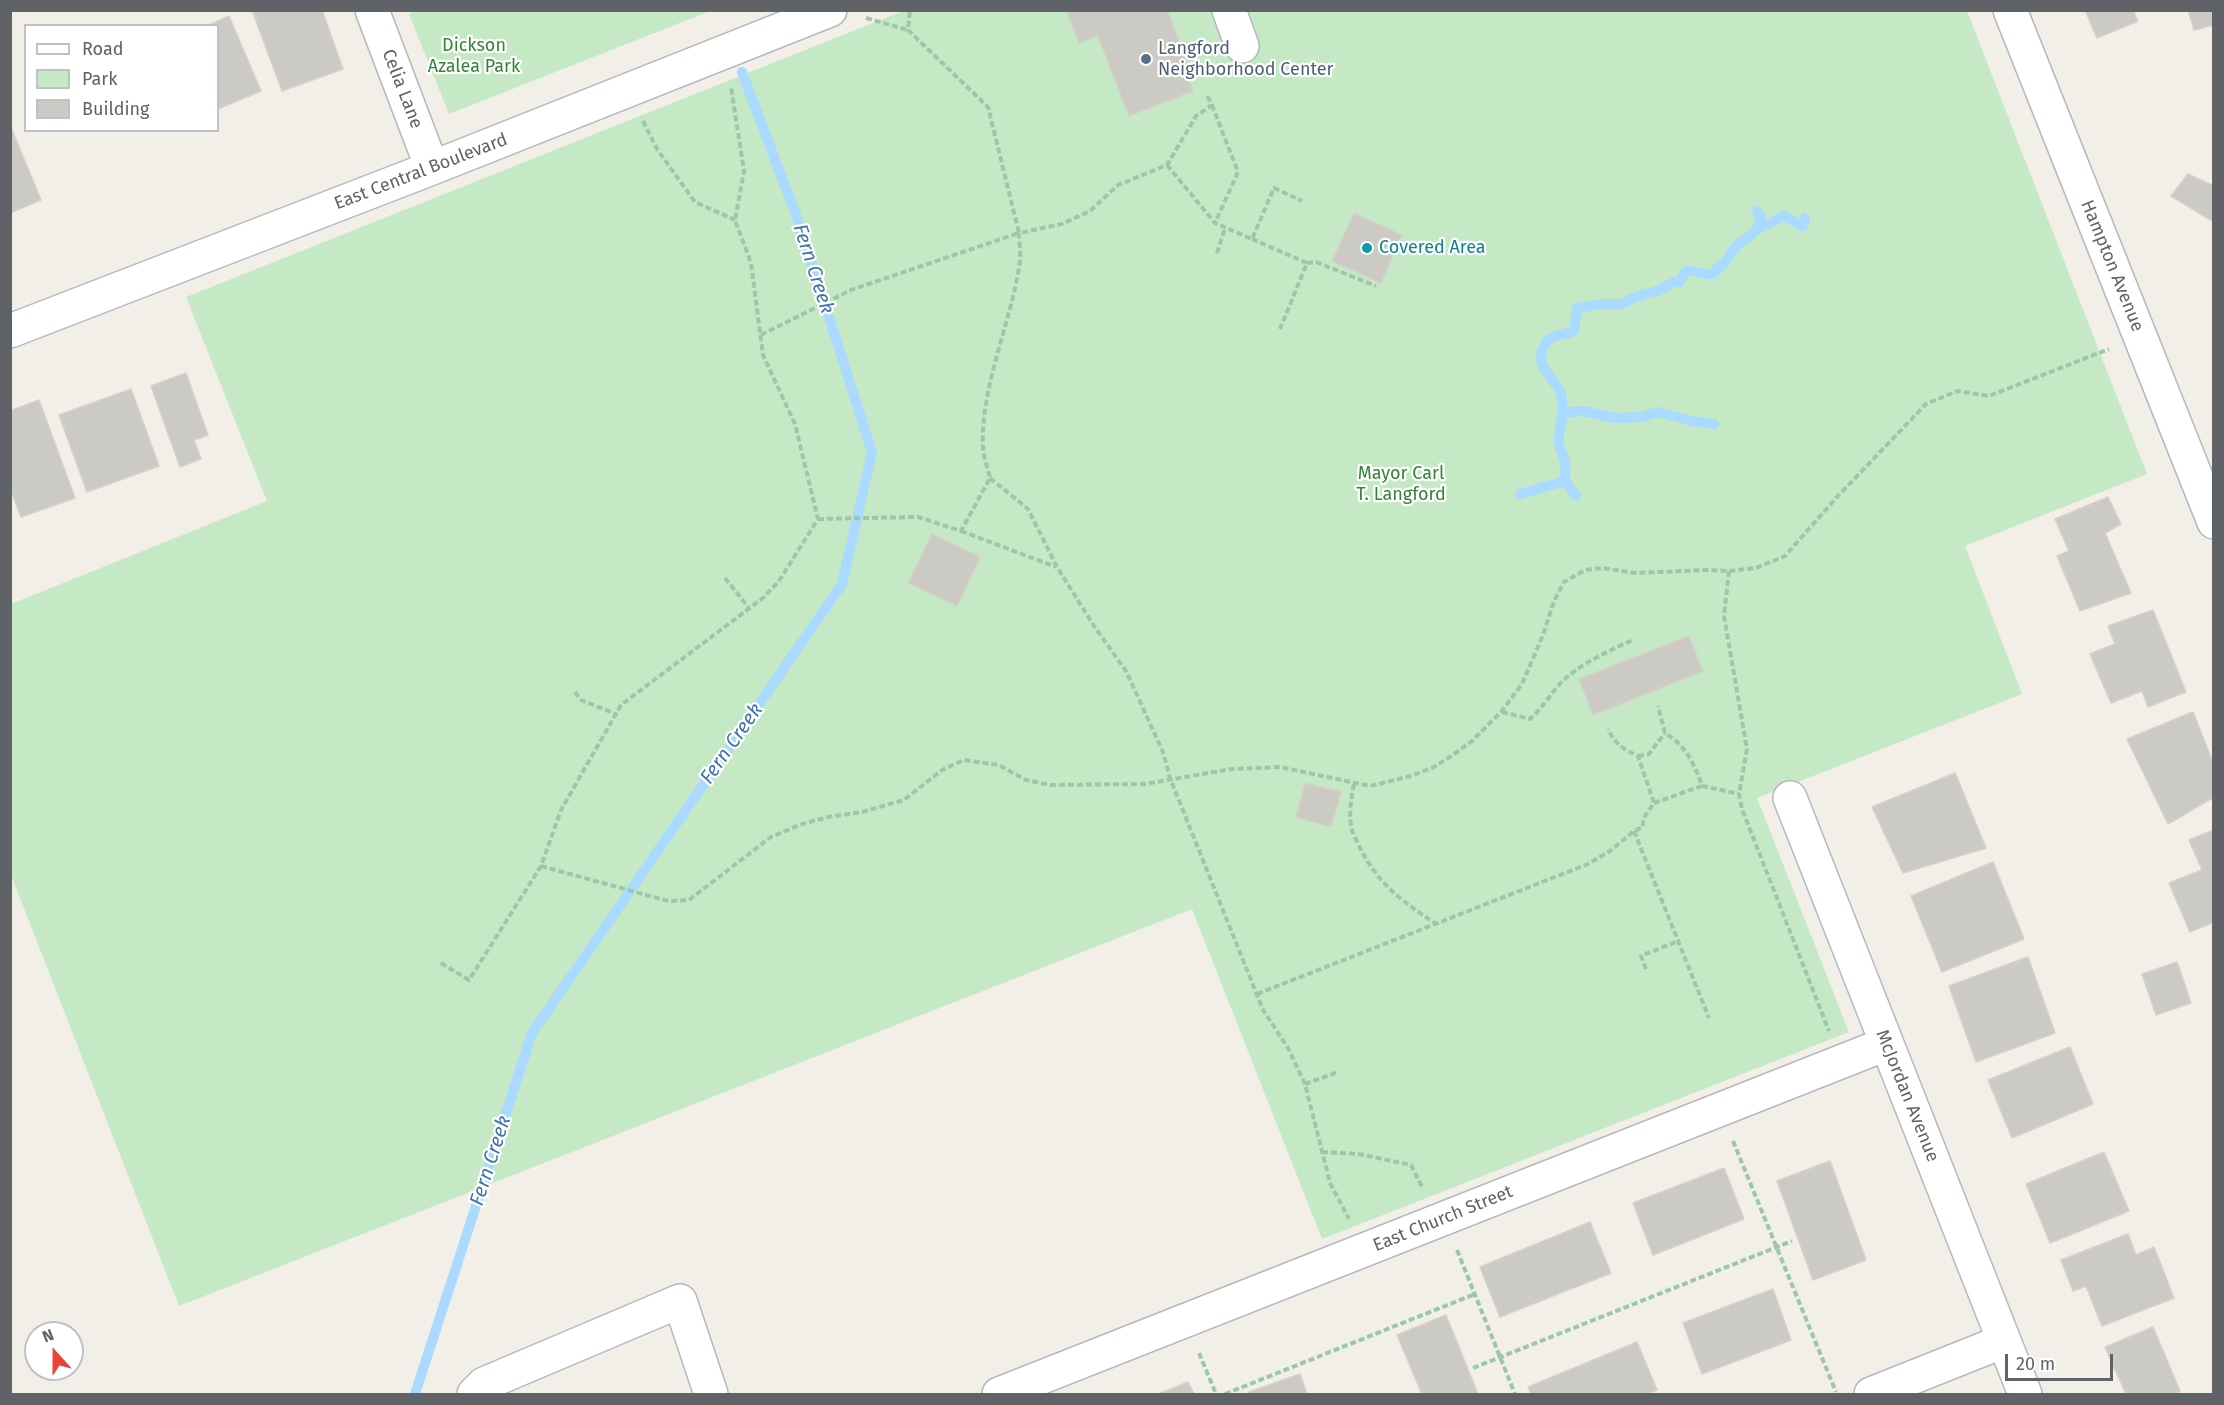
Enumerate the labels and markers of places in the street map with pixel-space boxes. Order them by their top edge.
place label: Langford Neighborhood Center [1158,38,1333,80]
marker: Langford Neighborhood Center [1139,52,1153,66]
place label: Covered Area [1379,237,1486,259]
marker: Covered Area [1360,241,1374,255]

